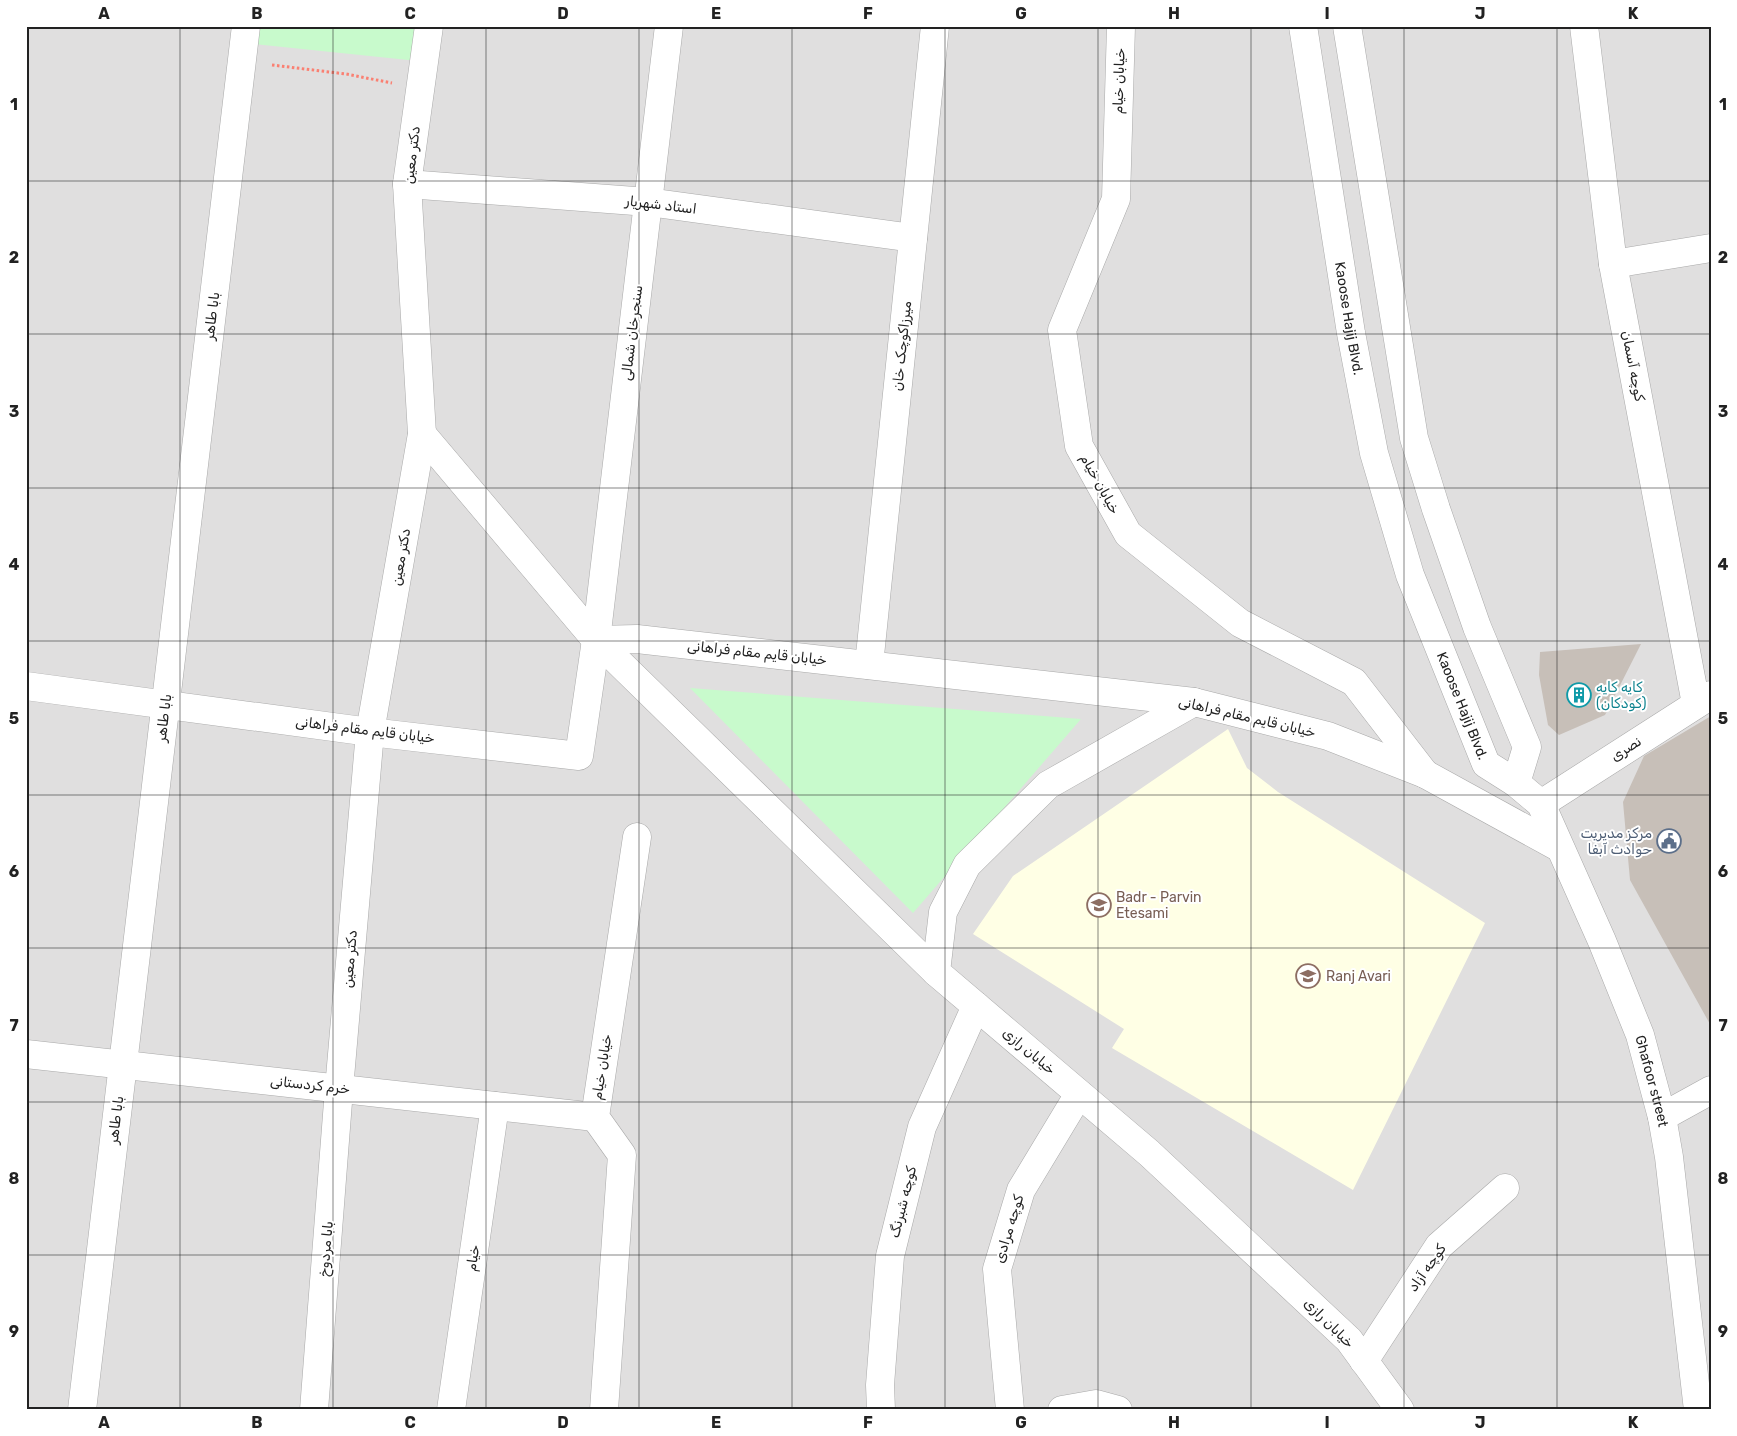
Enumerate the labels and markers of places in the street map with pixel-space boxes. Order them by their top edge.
place label: کایه کایه (کودکان) [1596,679,1647,712]
building icon: کایه کایه (کودکان) [1566,682,1592,708]
place label: مرکز مدیریت حوادث آبفا [1580,825,1652,858]
public building icon: مرکز مدیریت حوادث آبفا [1656,828,1682,854]
place label: Badr - Parvin Etesami [1116,889,1202,922]
school or university icon: Badr - Parvin Etesami [1086,892,1112,918]
school or university icon: Ranj Avari [1295,963,1321,989]
place label: Ranj Avari [1326,968,1391,985]

